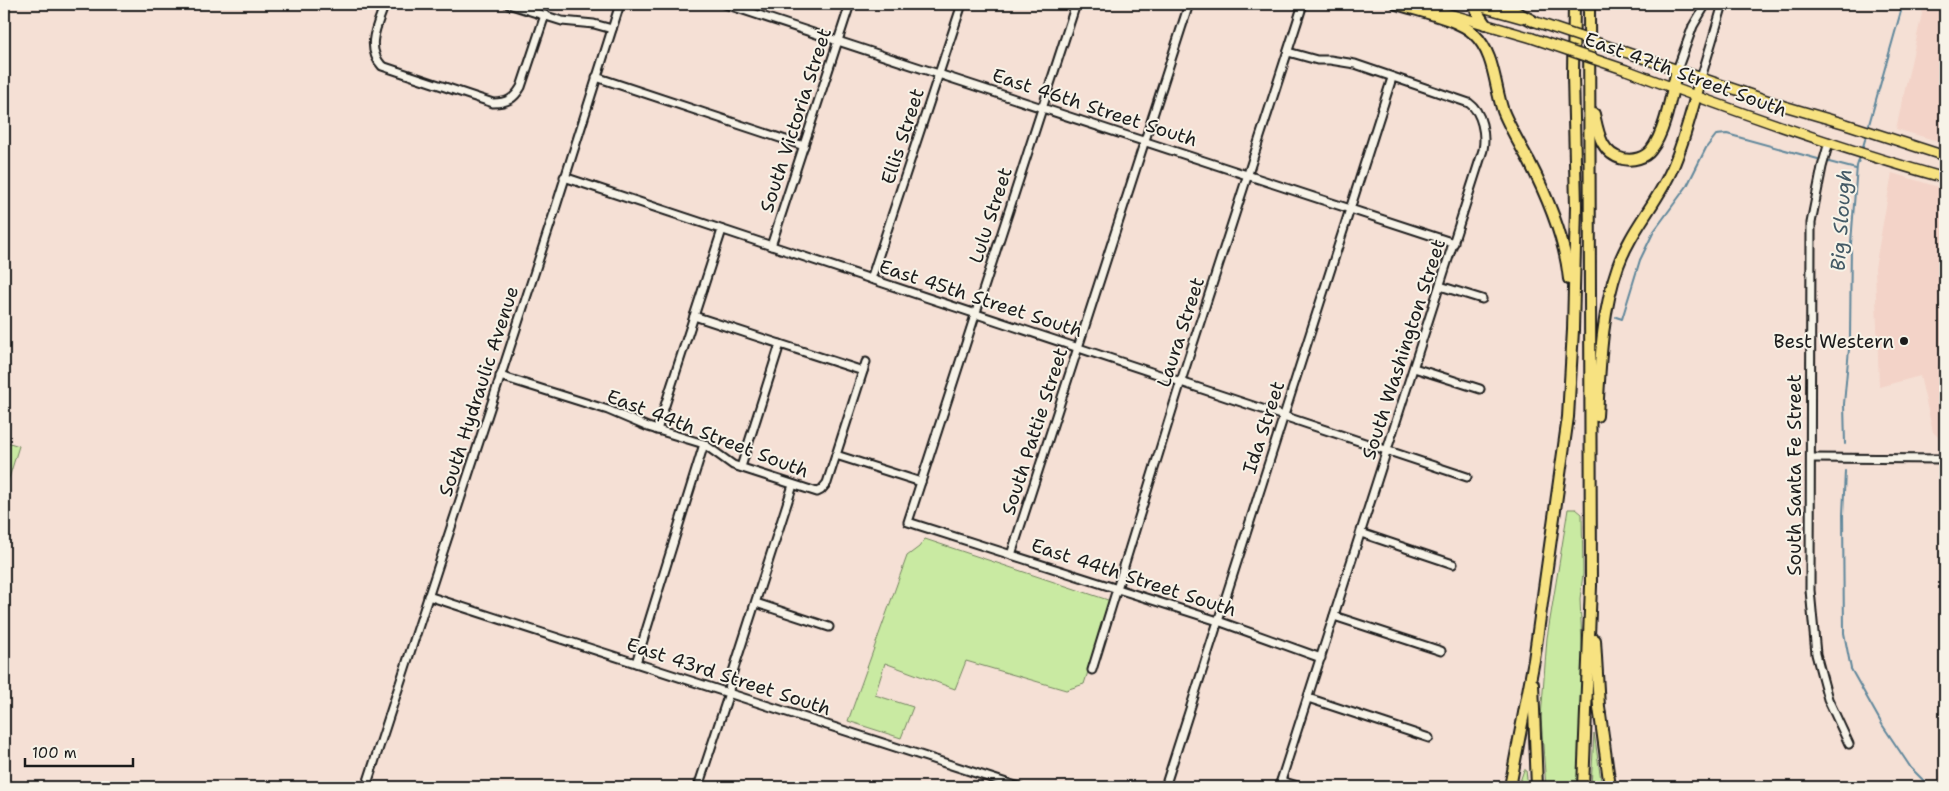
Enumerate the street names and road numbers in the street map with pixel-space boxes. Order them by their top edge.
street label: South Victoria Street [754,25,837,216]
street label: East 47th Street South [1581,26,1790,123]
street label: East 46th Street South [989,62,1201,152]
street label: Ellis Street [875,85,930,187]
street label: Lulu Street [963,164,1018,266]
street label: South Washington Street [1356,236,1451,463]
street label: East 45th Street South [876,254,1086,343]
street label: Laura Street [1151,274,1210,390]
street label: South Hydraulic Avenue [433,283,524,499]
street label: South Pattie Street [996,344,1073,518]
street label: South Santa Fe Street [1782,374,1807,576]
street label: Ida Street [1237,378,1290,477]
street label: East 44th Street South [603,383,812,484]
street label: East 44th Street South [1028,532,1240,622]
street label: East 43rd Street South [623,632,834,721]

